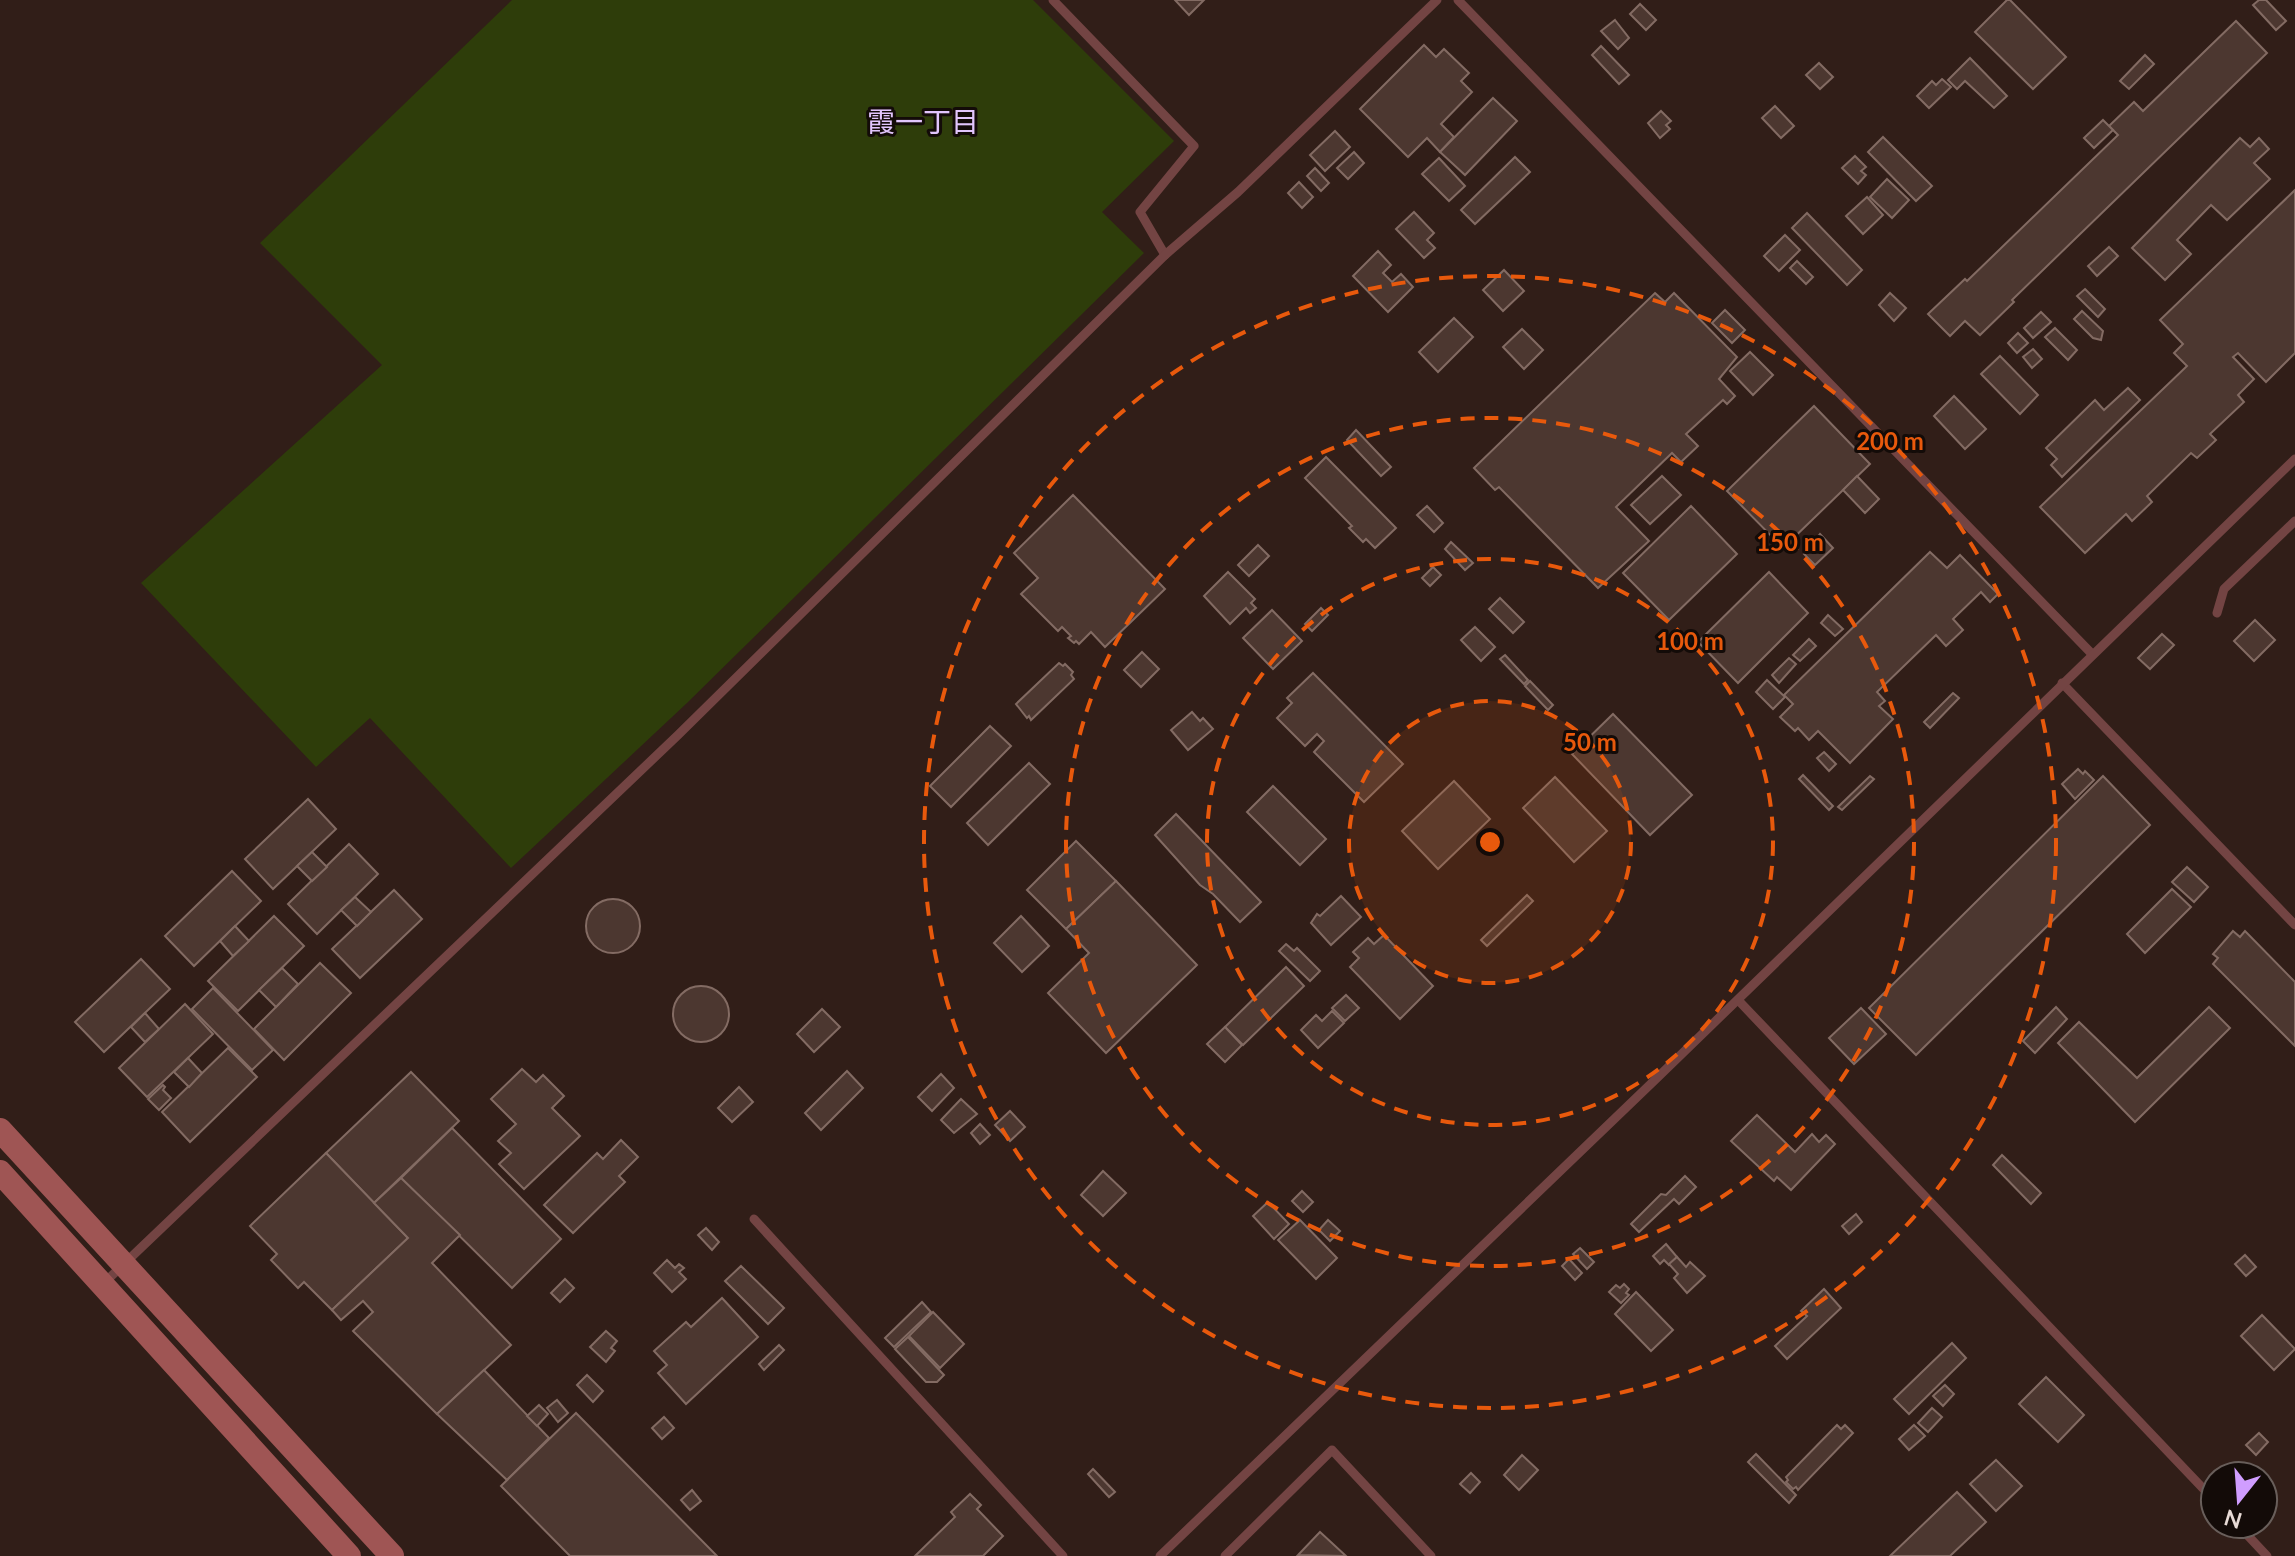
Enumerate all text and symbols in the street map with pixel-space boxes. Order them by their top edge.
district label: 霞一丁目 [867,104,979,138]
text: 200 m [1856,426,1924,455]
text: 150 m [1756,527,1824,556]
text: 100 m [1656,626,1724,655]
text: 50 m [1563,727,1617,756]
centre of rings [1476,828,1504,856]
north arrow [2199,1460,2279,1540]
text: N [2221,1504,2245,1535]

